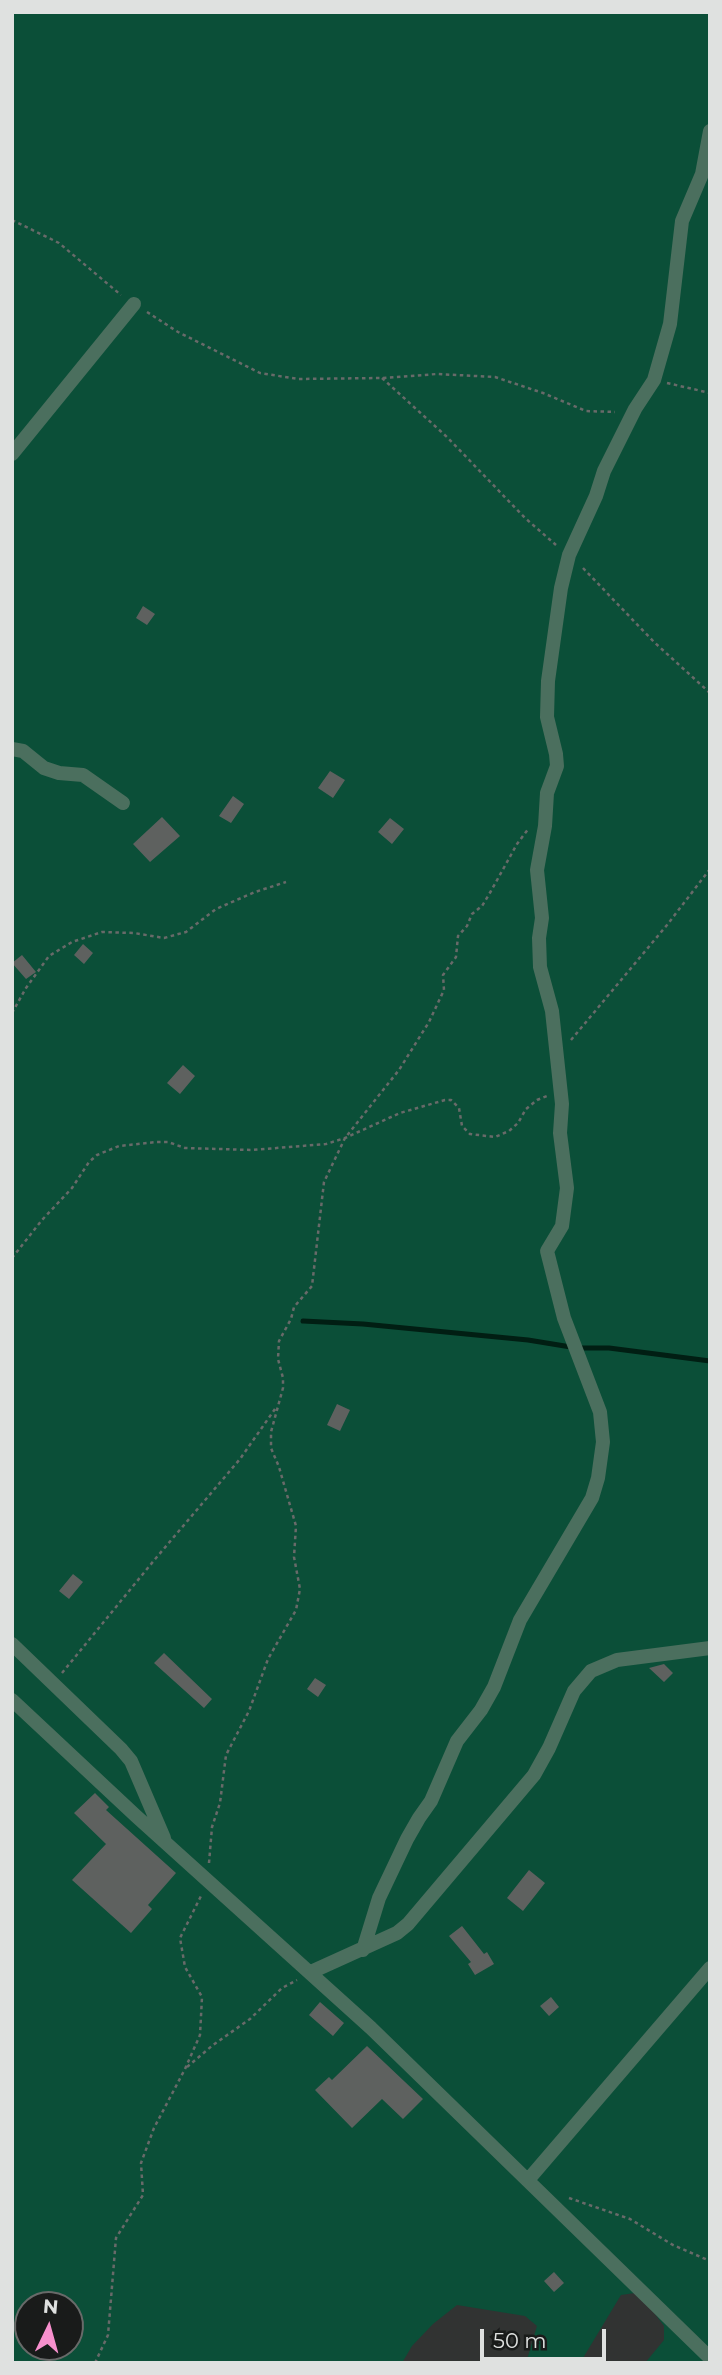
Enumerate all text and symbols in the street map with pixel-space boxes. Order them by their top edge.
north arrow [14,2291,84,2361]
text: N [42,2294,59,2319]
scale bar [484,2316,610,2360]
text: 50 m [493,2328,547,2353]

